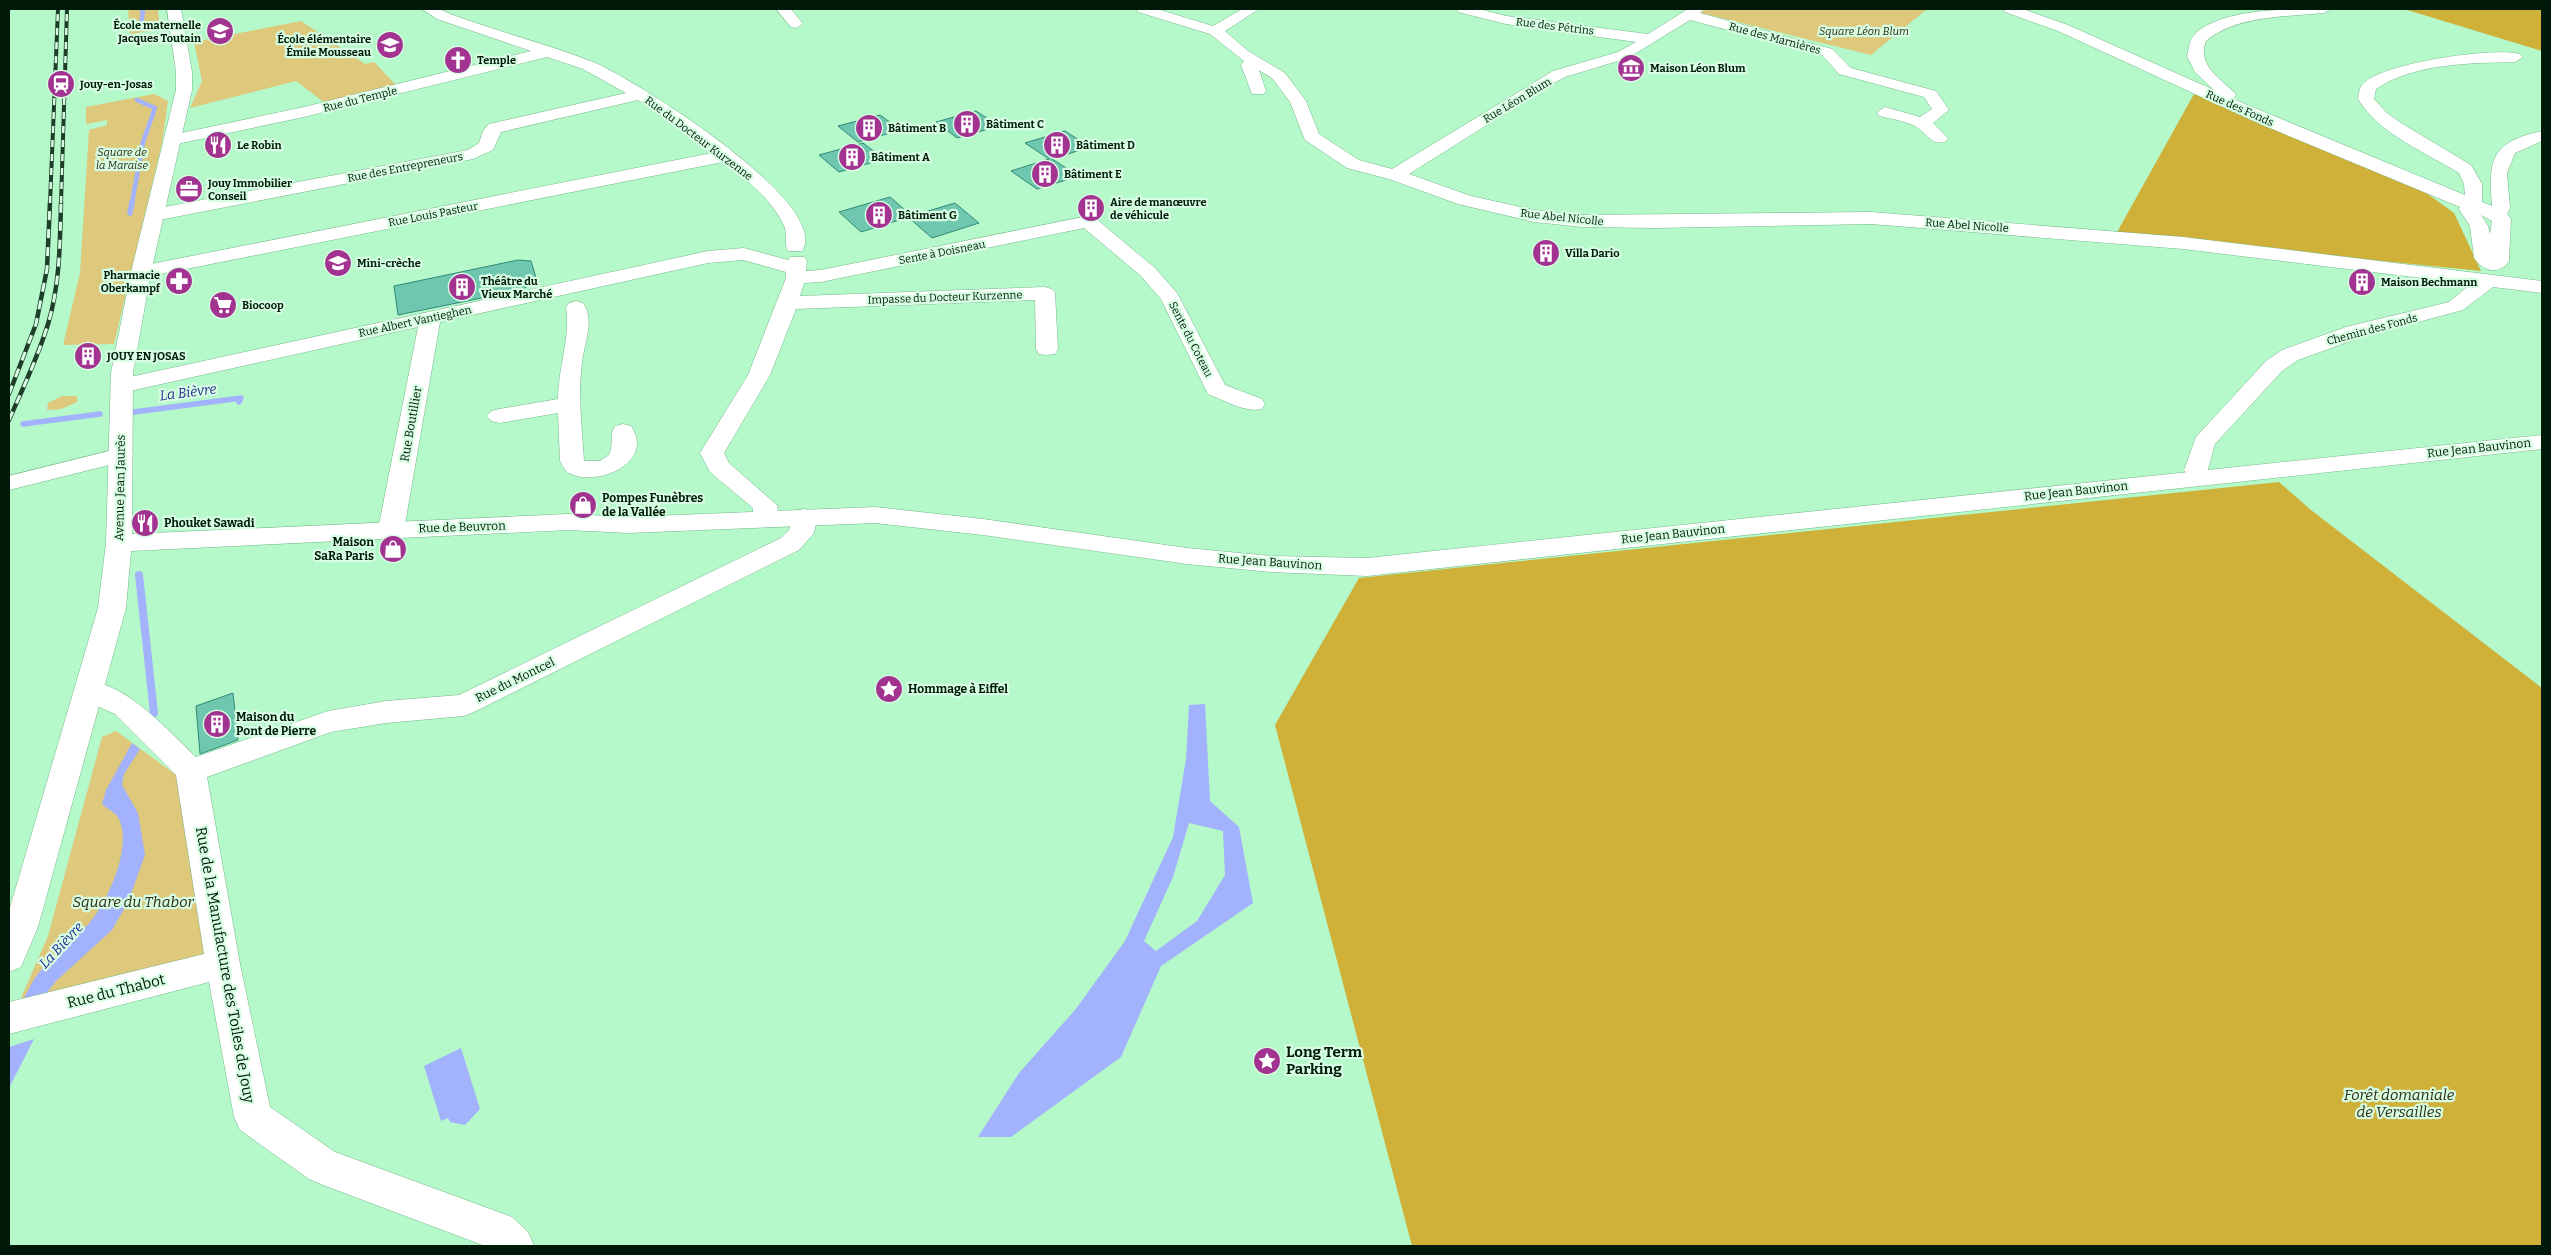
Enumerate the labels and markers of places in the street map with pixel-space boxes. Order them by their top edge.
school or university icon: École maternelle Jacques Toutain [205,16,235,46]
place label: École maternelle Jacques Toutain [113,18,201,45]
school or university icon: École élémentaire Émile Mousseau [375,30,405,60]
place label: École élémentaire Émile Mousseau [277,32,371,59]
church icon: Temple [443,45,473,75]
museum icon: Maison Léon Blum [1616,53,1646,83]
place label: Temple [477,54,516,67]
place label: Maison Léon Blum [1650,62,1746,75]
station icon: Jouy-en-Josas [46,69,76,99]
place label: Jouy-en-Josas [79,78,153,91]
building icon: Bâtiment C [952,109,982,139]
building icon: Bâtiment B [854,113,884,143]
place label: Bâtiment C [986,118,1044,131]
place label: Bâtiment B [888,122,946,135]
restaurant icon: Le Robin [203,130,233,160]
building icon: Bâtiment D [1042,130,1072,160]
place label: Le Robin [237,139,282,152]
place label: Bâtiment D [1076,139,1135,152]
building icon: Bâtiment A [837,142,867,172]
place label: Bâtiment A [871,151,930,164]
building icon: Bâtiment E [1030,159,1060,189]
place label: Bâtiment E [1064,168,1122,181]
office icon: Jouy Immobilier Conseil [174,174,204,204]
place label: Jouy Immobilier Conseil [207,177,293,203]
building icon: Aire de manœuvre de véhicule [1076,193,1106,223]
place label: Aire de manœuvre de véhicule [1110,196,1207,222]
building icon: Bâtiment G [864,200,894,230]
place label: Bâtiment G [898,209,957,222]
building icon: Villa Dario [1531,238,1561,268]
place label: Villa Dario [1565,247,1620,260]
school or university icon: Mini-crèche [323,248,353,278]
place label: Mini-crèche [357,257,421,270]
pharmacy icon: Pharmacie Oberkampf [164,266,194,296]
building icon: Maison Bechmann [2347,267,2377,297]
place label: Pharmacie Oberkampf [101,269,161,295]
building icon: Théâtre du Vieux Marché [447,272,477,302]
place label: Théâtre du Vieux Marché [481,275,552,301]
place label: Maison Bechmann [2381,276,2477,289]
supermarket icon: Biocoop [208,290,238,320]
place label: Biocoop [242,299,284,312]
building icon: JOUY EN JOSAS [73,341,103,371]
place label: JOUY EN JOSAS [106,350,186,363]
shop icon: Pompes Funèbres de la Vallée [568,490,598,520]
place label: Pompes Funèbres de la Vallée [602,491,703,519]
restaurant icon: Phouket Sawadi [130,508,160,538]
place label: Phouket Sawadi [164,516,255,530]
shop icon: Maison SaRa Paris [378,534,408,564]
place label: Maison SaRa Paris [314,535,374,563]
place icon: Hommage à Eiffel [874,674,904,704]
place label: Hommage à Eiffel [908,682,1008,696]
building icon: Maison du Pont de Pierre [202,709,232,739]
place label: Maison du Pont de Pierre [236,710,316,738]
place label: Long Term Parking [1286,1043,1363,1078]
place icon: Long Term Parking [1252,1046,1282,1076]

